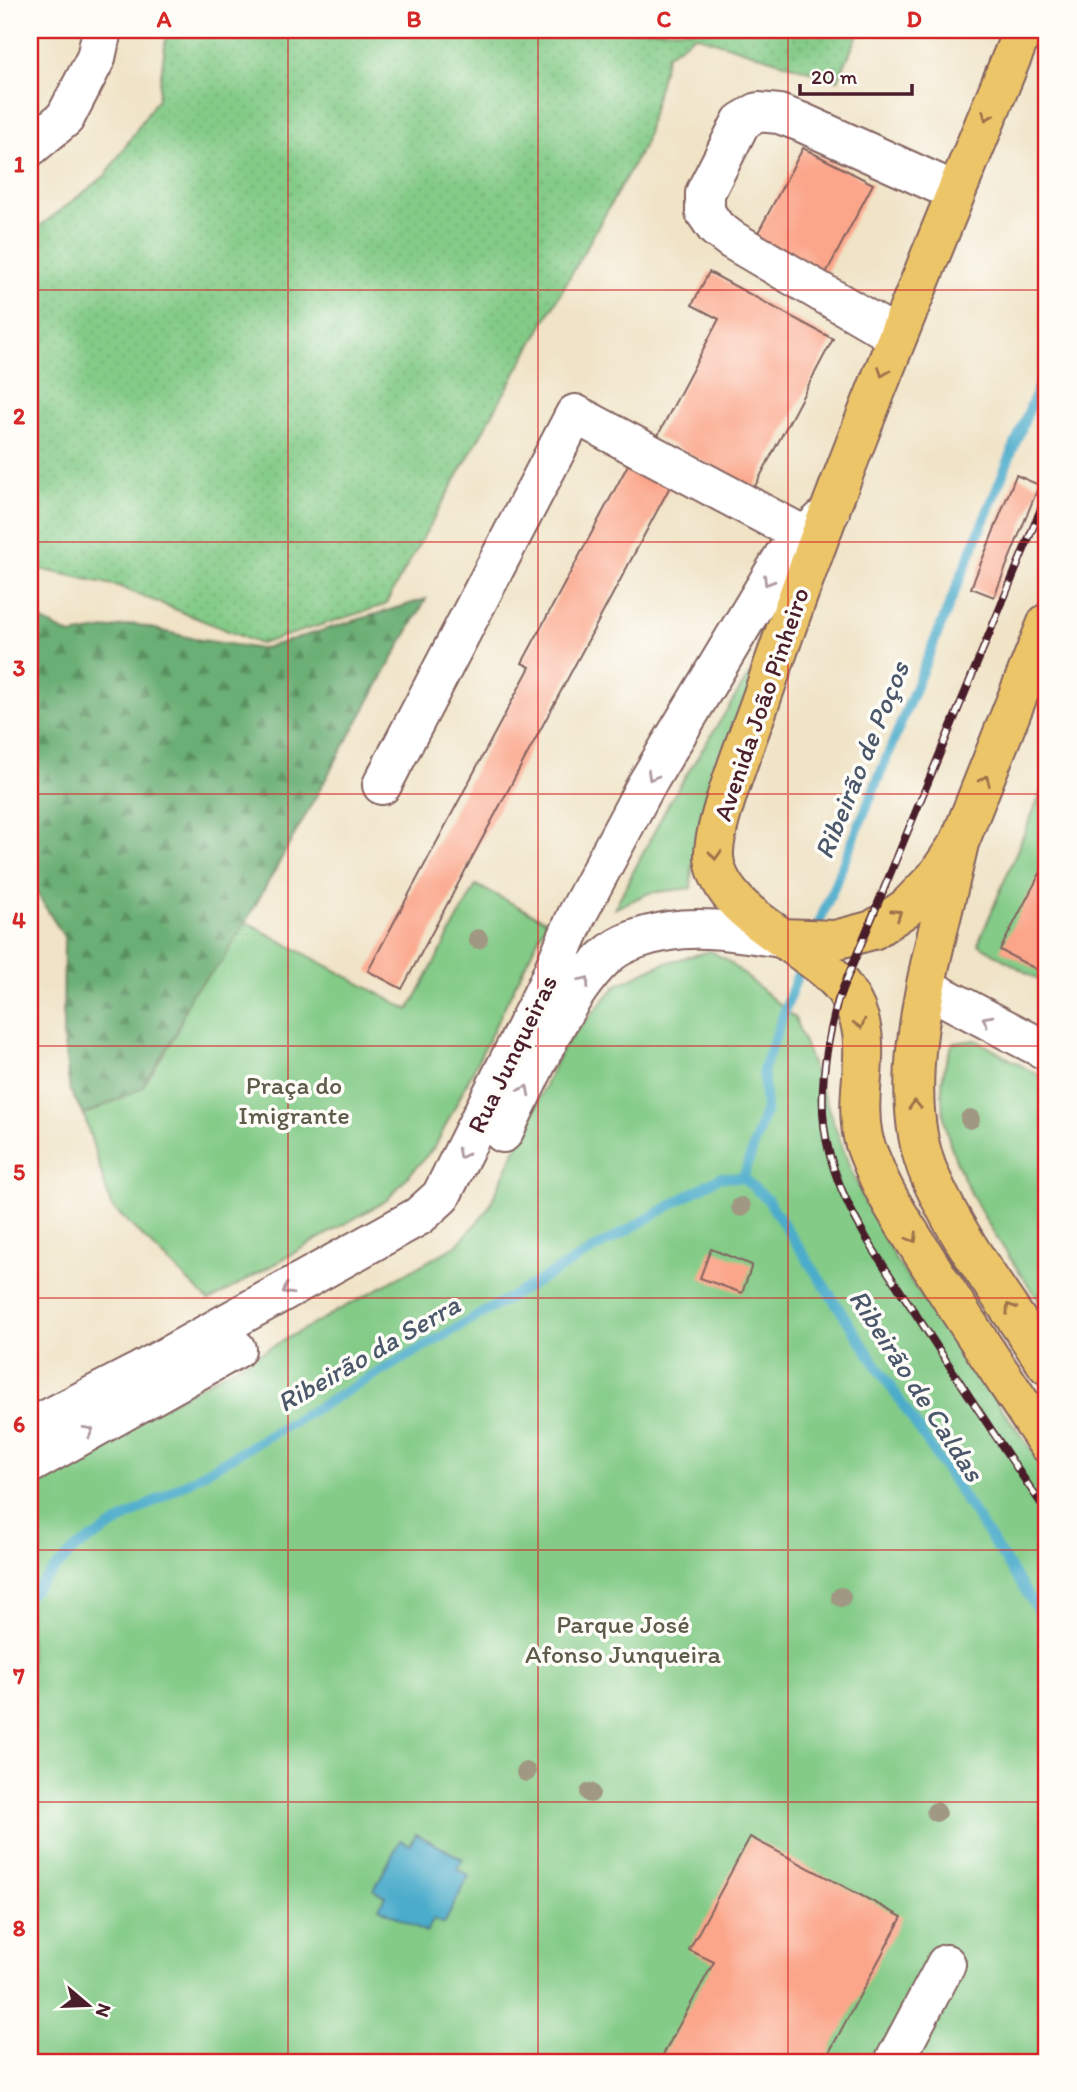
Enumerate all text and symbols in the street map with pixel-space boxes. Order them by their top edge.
text: A [156,5,172,33]
text: B [407,5,422,33]
text: C [657,5,672,33]
text: D [906,5,922,33]
scale bar [800,52,912,96]
text: 20 m [811,64,858,89]
one-way arrow [982,109,996,121]
text: 1 [14,150,25,178]
one-way arrow [877,365,891,377]
text: 2 [13,402,26,430]
one-way arrow [764,573,777,586]
street label: Avenida João Pinheiro [706,583,816,825]
text: 3 [13,654,26,682]
water label: Ribeirão de Poços [806,655,917,864]
one-way arrow [647,769,660,781]
one-way arrow [976,774,990,786]
one-way arrow [708,849,723,860]
text: 4 [12,906,26,934]
one-way arrow [889,910,902,922]
street label: Rua Junqueiras [460,970,564,1138]
one-way arrow [577,976,590,988]
one-way arrow [982,1014,994,1028]
one-way arrow [852,1017,866,1029]
park label: Praça do Imigrante [238,1069,350,1131]
one-way arrow [516,1085,530,1097]
one-way arrow [907,1099,922,1110]
one-way arrow [457,1147,471,1159]
text: 5 [13,1158,25,1186]
one-way arrow [905,1230,918,1243]
one-way arrow [282,1282,295,1295]
water label: Ribeirão de Caldas [842,1283,993,1489]
water label: Ribeirão da Serra [270,1287,466,1419]
one-way arrow [1005,1302,1018,1315]
text: 6 [13,1410,25,1438]
one-way arrow [82,1426,95,1439]
park label: Parque José Afonso Junqueira [525,1608,722,1670]
text: 7 [12,1662,25,1690]
text: 8 [13,1914,26,1942]
north arrow [52,1969,122,2039]
text: N [91,2001,117,2020]

